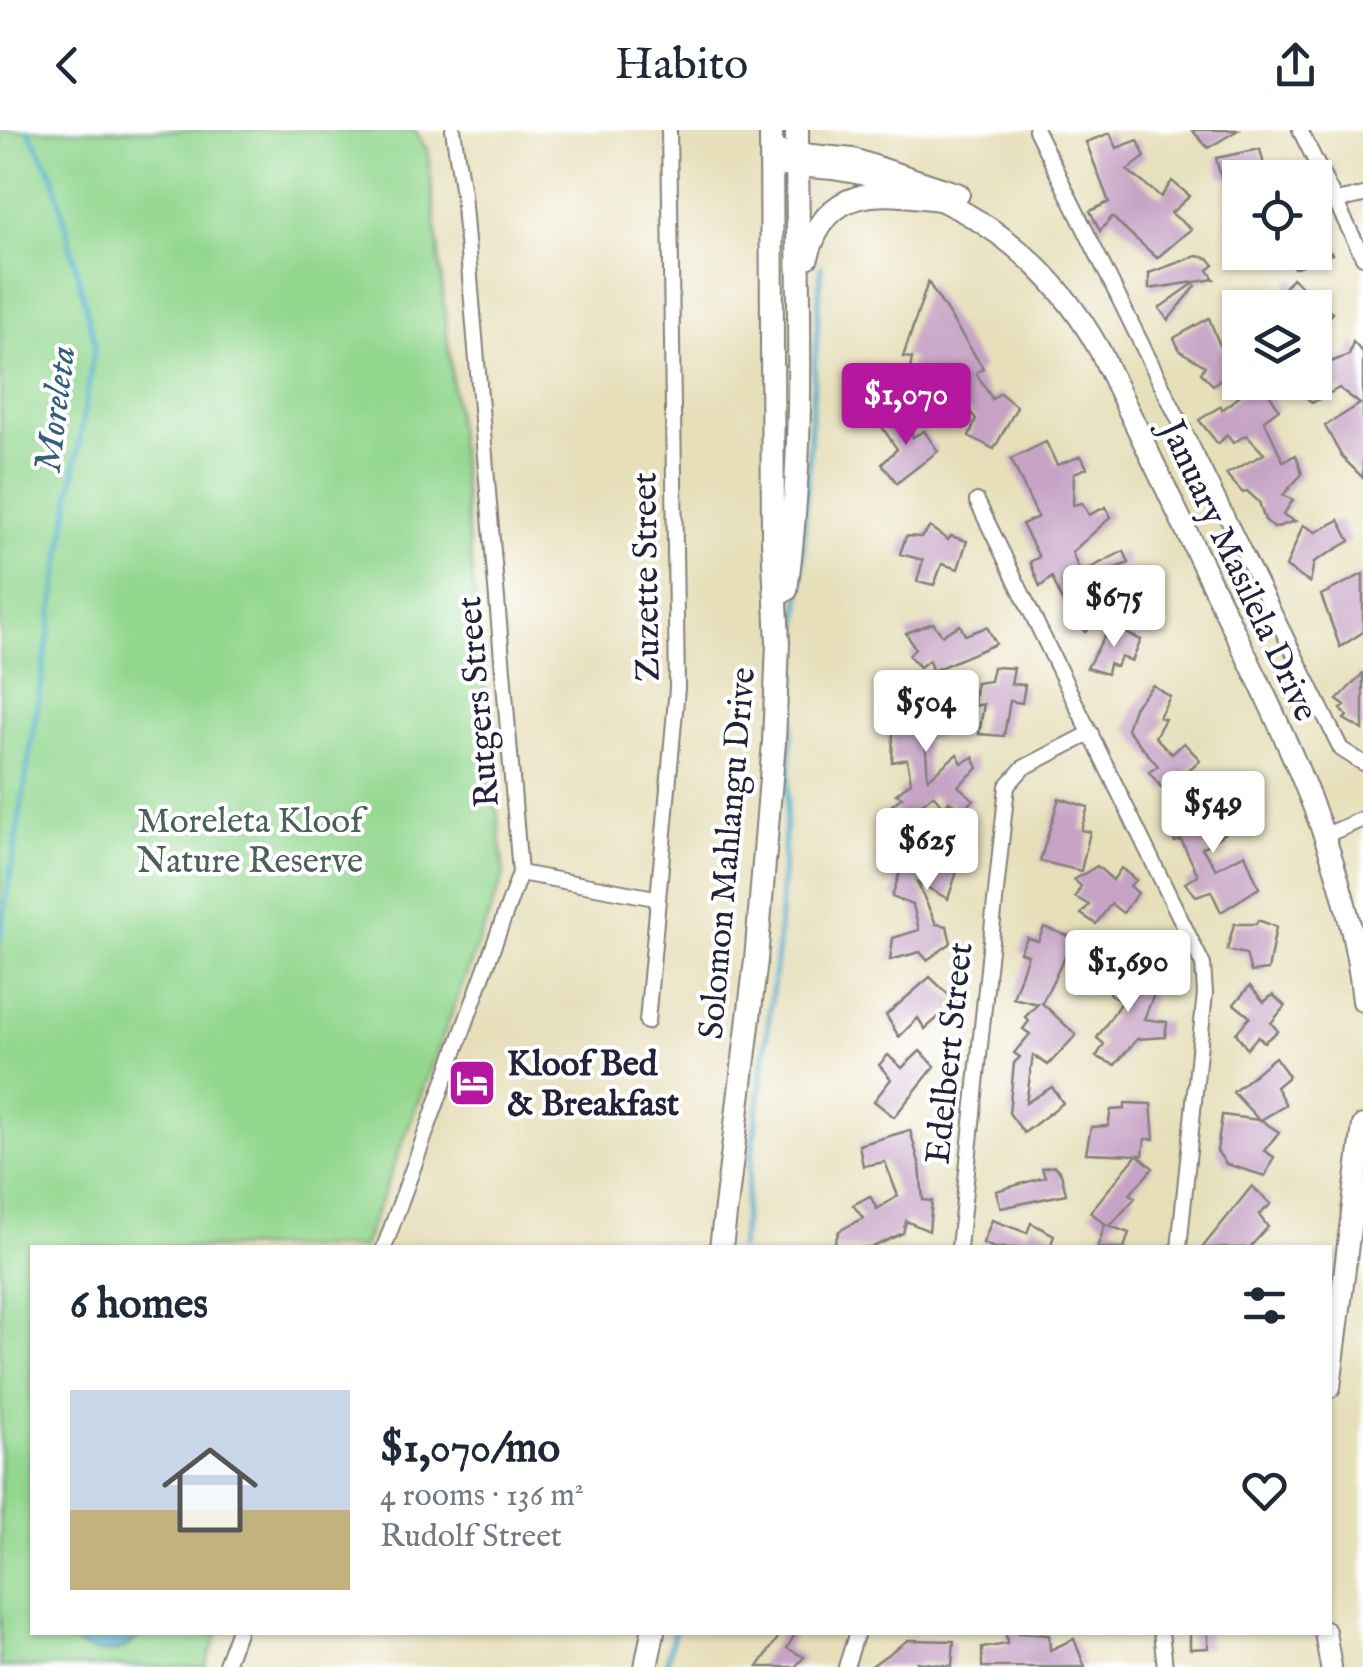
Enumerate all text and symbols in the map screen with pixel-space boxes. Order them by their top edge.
text: Habito [615,37,748,94]
icon: back [40,38,95,93]
icon: share [1268,38,1323,93]
map controls [1222,160,1332,400]
button: locate [1222,160,1332,270]
button: layers [1222,290,1332,400]
water label: Moreleta [25,343,89,476]
pin: $1,070 [825,363,987,448]
text: $1,070 [864,375,948,416]
street label: January Masilela Drive [1147,410,1327,729]
street label: Zuzette Street [623,472,672,682]
pin: $675 [1055,565,1173,650]
text: $675 [1085,577,1143,618]
street label: Rutgers Street [448,595,511,809]
street label: Solomon Mahlangu Drive [690,665,767,1041]
pin: $504 [867,670,985,755]
text: $504 [896,682,956,723]
pin: $549 [1154,771,1272,856]
text: $549 [1184,783,1242,824]
park label: Moreleta Kloof Nature Reserve [137,800,368,885]
pin: $625 [868,808,986,893]
text: $625 [898,820,956,861]
pin: $1,690 [1047,930,1209,1015]
street label: Edelbert Street [916,940,985,1166]
text: $1,690 [1087,942,1169,983]
place label: Kloof Bed & Breakfast [507,1043,679,1128]
hotel icon: Kloof Bed & Breakfast [446,1057,498,1109]
icon: filters [1237,1278,1292,1333]
text: 6 homes [70,1279,208,1332]
text: $1,070/mo [380,1423,560,1476]
icon: home [150,1430,270,1550]
icon: heart [1237,1463,1292,1518]
text: 4 rooms · 136 m² [380,1476,584,1517]
text: Rudolf Street [380,1517,562,1558]

